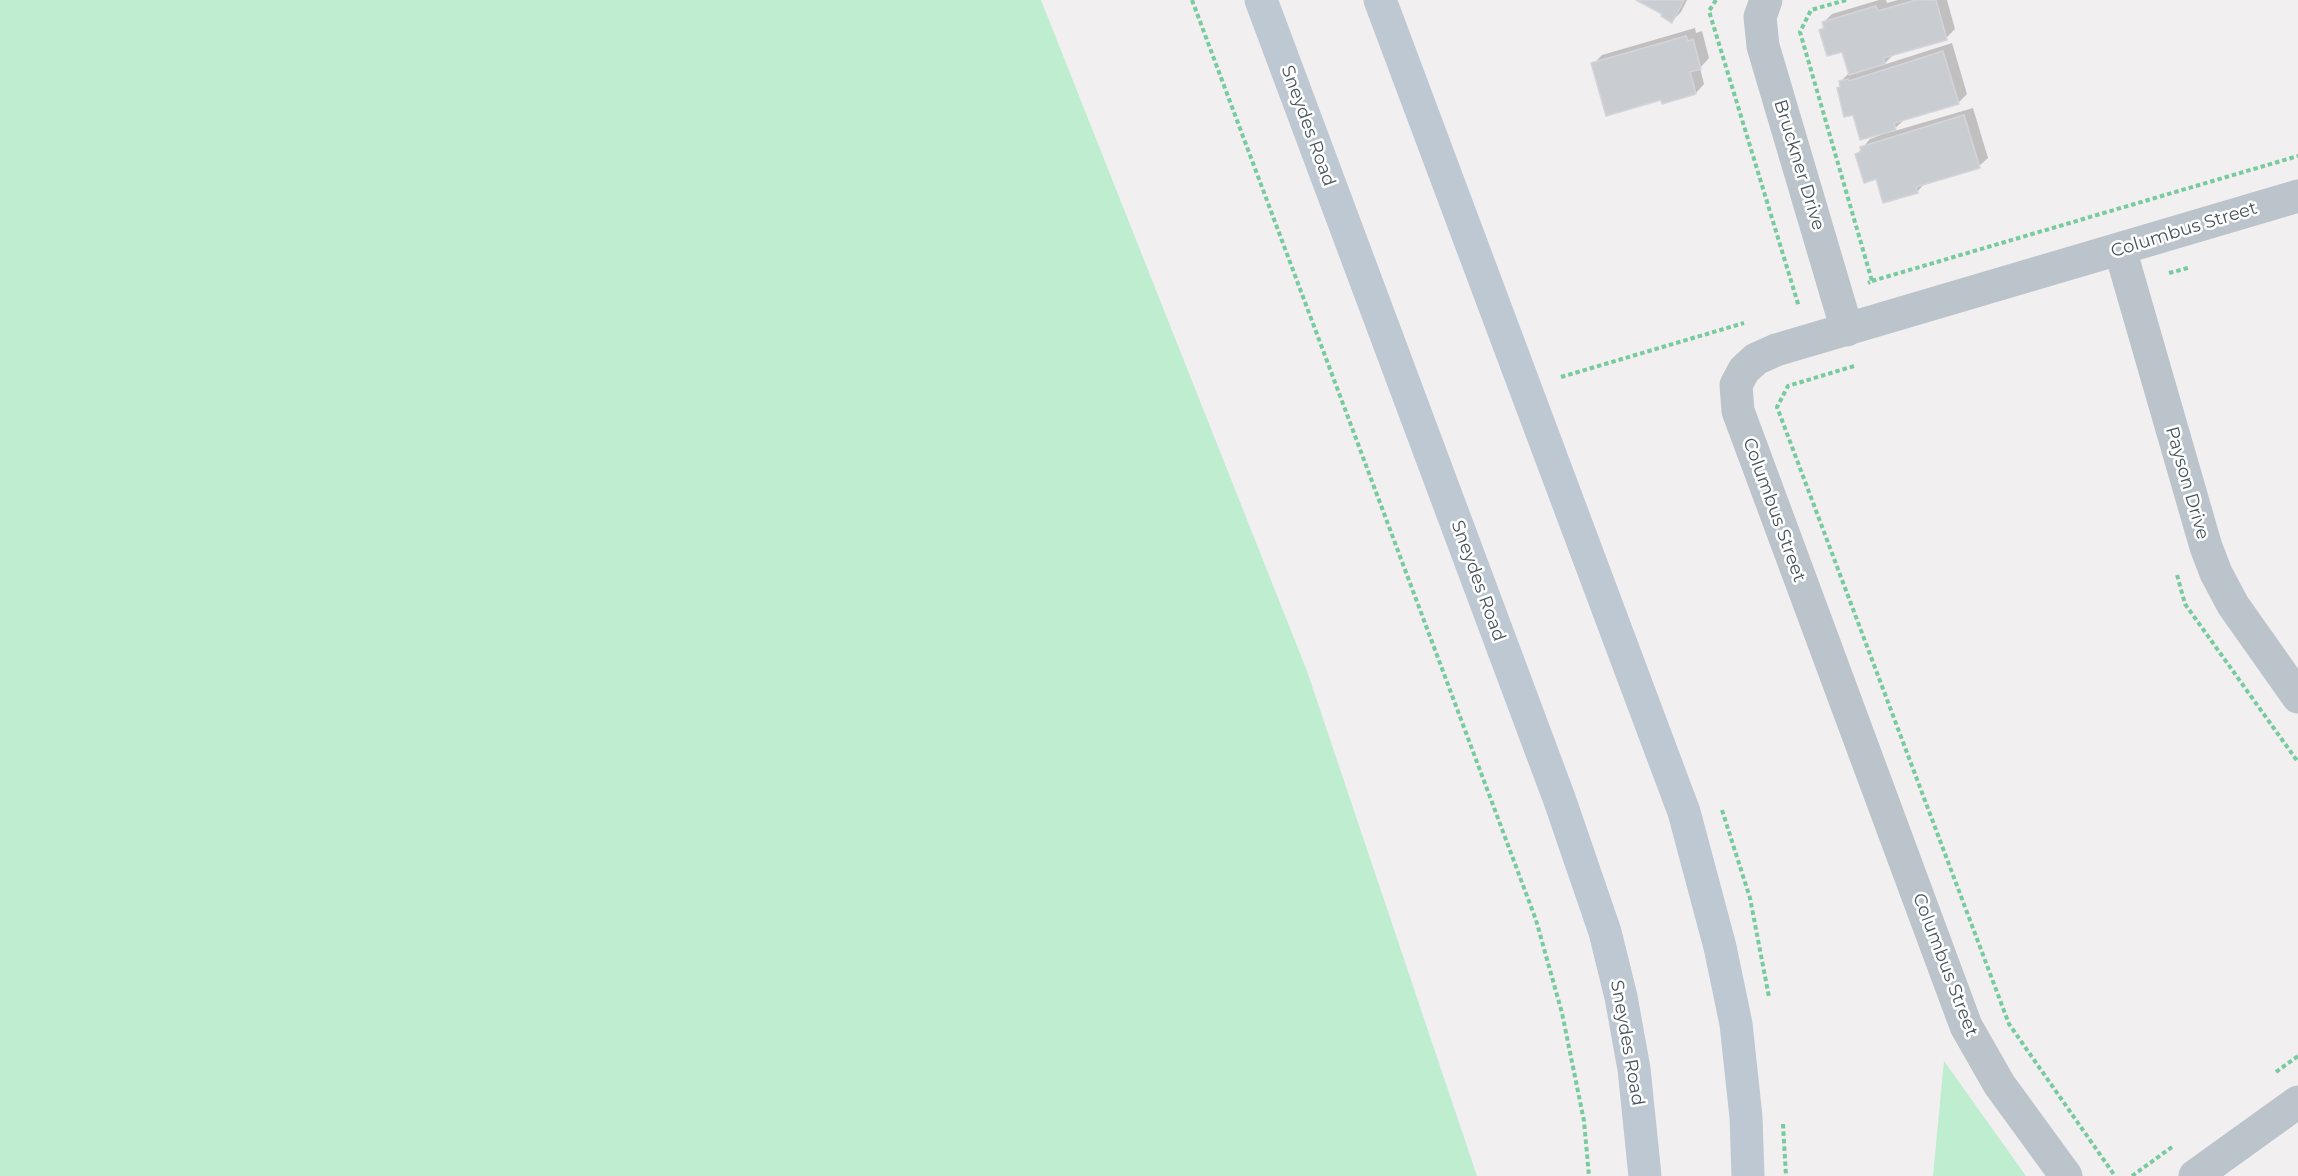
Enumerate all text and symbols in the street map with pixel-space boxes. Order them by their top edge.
street label: Sneydes Road [1276,63,1340,189]
street label: Bruckner Drive [1769,97,1829,233]
street label: Columbus Street [2108,197,2260,263]
street label: Payson Drive [2161,424,2213,542]
street label: Columbus Street [1738,435,1810,585]
street label: Sneydes Road [1446,518,1510,644]
street label: Columbus Street [1908,890,1982,1040]
street label: Sneydes Road [1605,979,1649,1107]

